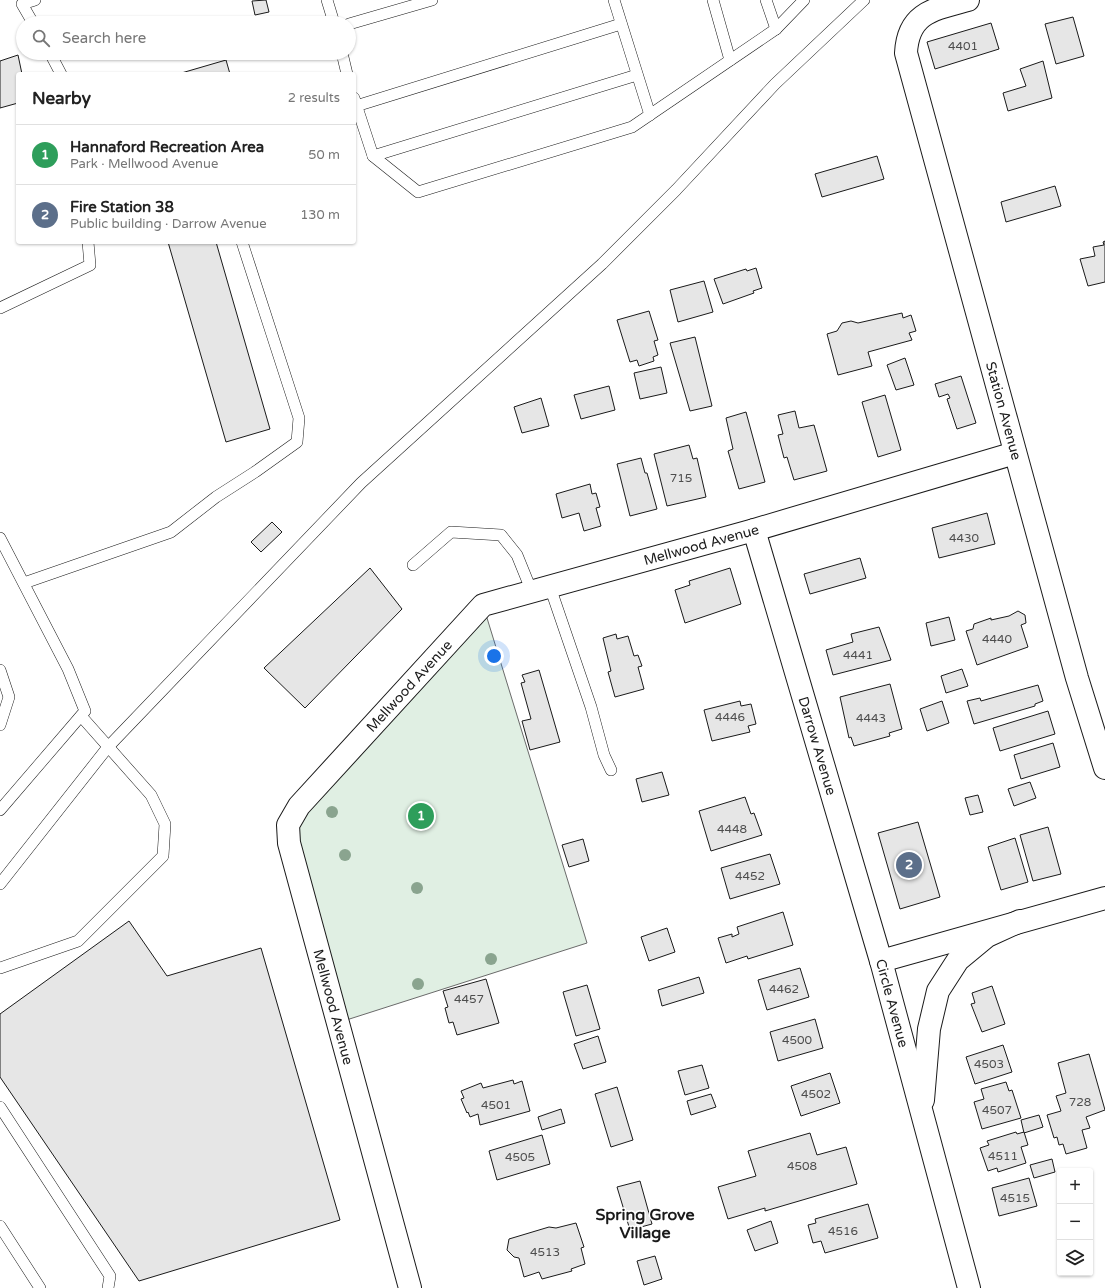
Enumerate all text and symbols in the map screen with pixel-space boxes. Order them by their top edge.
search box [16,16,356,60]
icon: search [30,27,52,49]
text: Search here [62,29,146,47]
house number: 4401 [948,39,978,53]
text: Nearby [32,88,91,109]
text: 2 results [288,90,340,106]
text: Hannaford Recreation Area [70,138,264,156]
text: 1 [41,147,49,163]
text: 50 m [308,147,340,163]
text: Park · Mellwood Avenue [70,156,218,172]
text: Fire Station 38 [70,198,174,216]
text: 2 [41,207,49,223]
text: 130 m [300,207,340,223]
text: Public building · Darrow Avenue [70,216,267,232]
street label: Station Avenue [982,360,1025,462]
house number: 715 [670,471,692,485]
street label: Mellwood Avenue [642,521,761,569]
house number: 4430 [949,531,980,545]
house number: 4440 [982,632,1013,646]
street label: Mellwood Avenue [363,636,455,735]
your location [484,646,504,666]
house number: 4441 [843,648,873,662]
street label: Darrow Avenue [795,694,840,797]
house number: 4446 [715,710,745,724]
house number: 4443 [856,711,886,725]
pin: 1 [408,801,434,831]
house number: 4448 [717,822,747,836]
pin: 2 [896,850,922,880]
house number: 4452 [735,869,765,883]
street label: Mellwood Avenue [309,947,357,1067]
street label: Circle Avenue [872,957,912,1049]
house number: 4462 [769,982,799,996]
house number: 4457 [454,992,484,1006]
house number: 4500 [782,1033,813,1047]
house number: 4503 [974,1057,1004,1071]
house number: 4502 [801,1087,831,1101]
house number: 728 [1069,1095,1091,1109]
house number: 4501 [481,1098,511,1112]
house number: 4507 [982,1103,1012,1117]
house number: 4511 [988,1149,1018,1163]
house number: 4505 [505,1150,535,1164]
house number: 4508 [787,1159,817,1173]
map controls [1057,1168,1093,1276]
button: + [1057,1168,1093,1204]
house number: 4515 [1000,1191,1030,1205]
button: − [1057,1204,1093,1240]
district label: Spring Grove Village [596,1205,694,1243]
house number: 4516 [828,1224,858,1238]
button: layers [1057,1240,1093,1276]
house number: 4513 [530,1245,560,1259]

